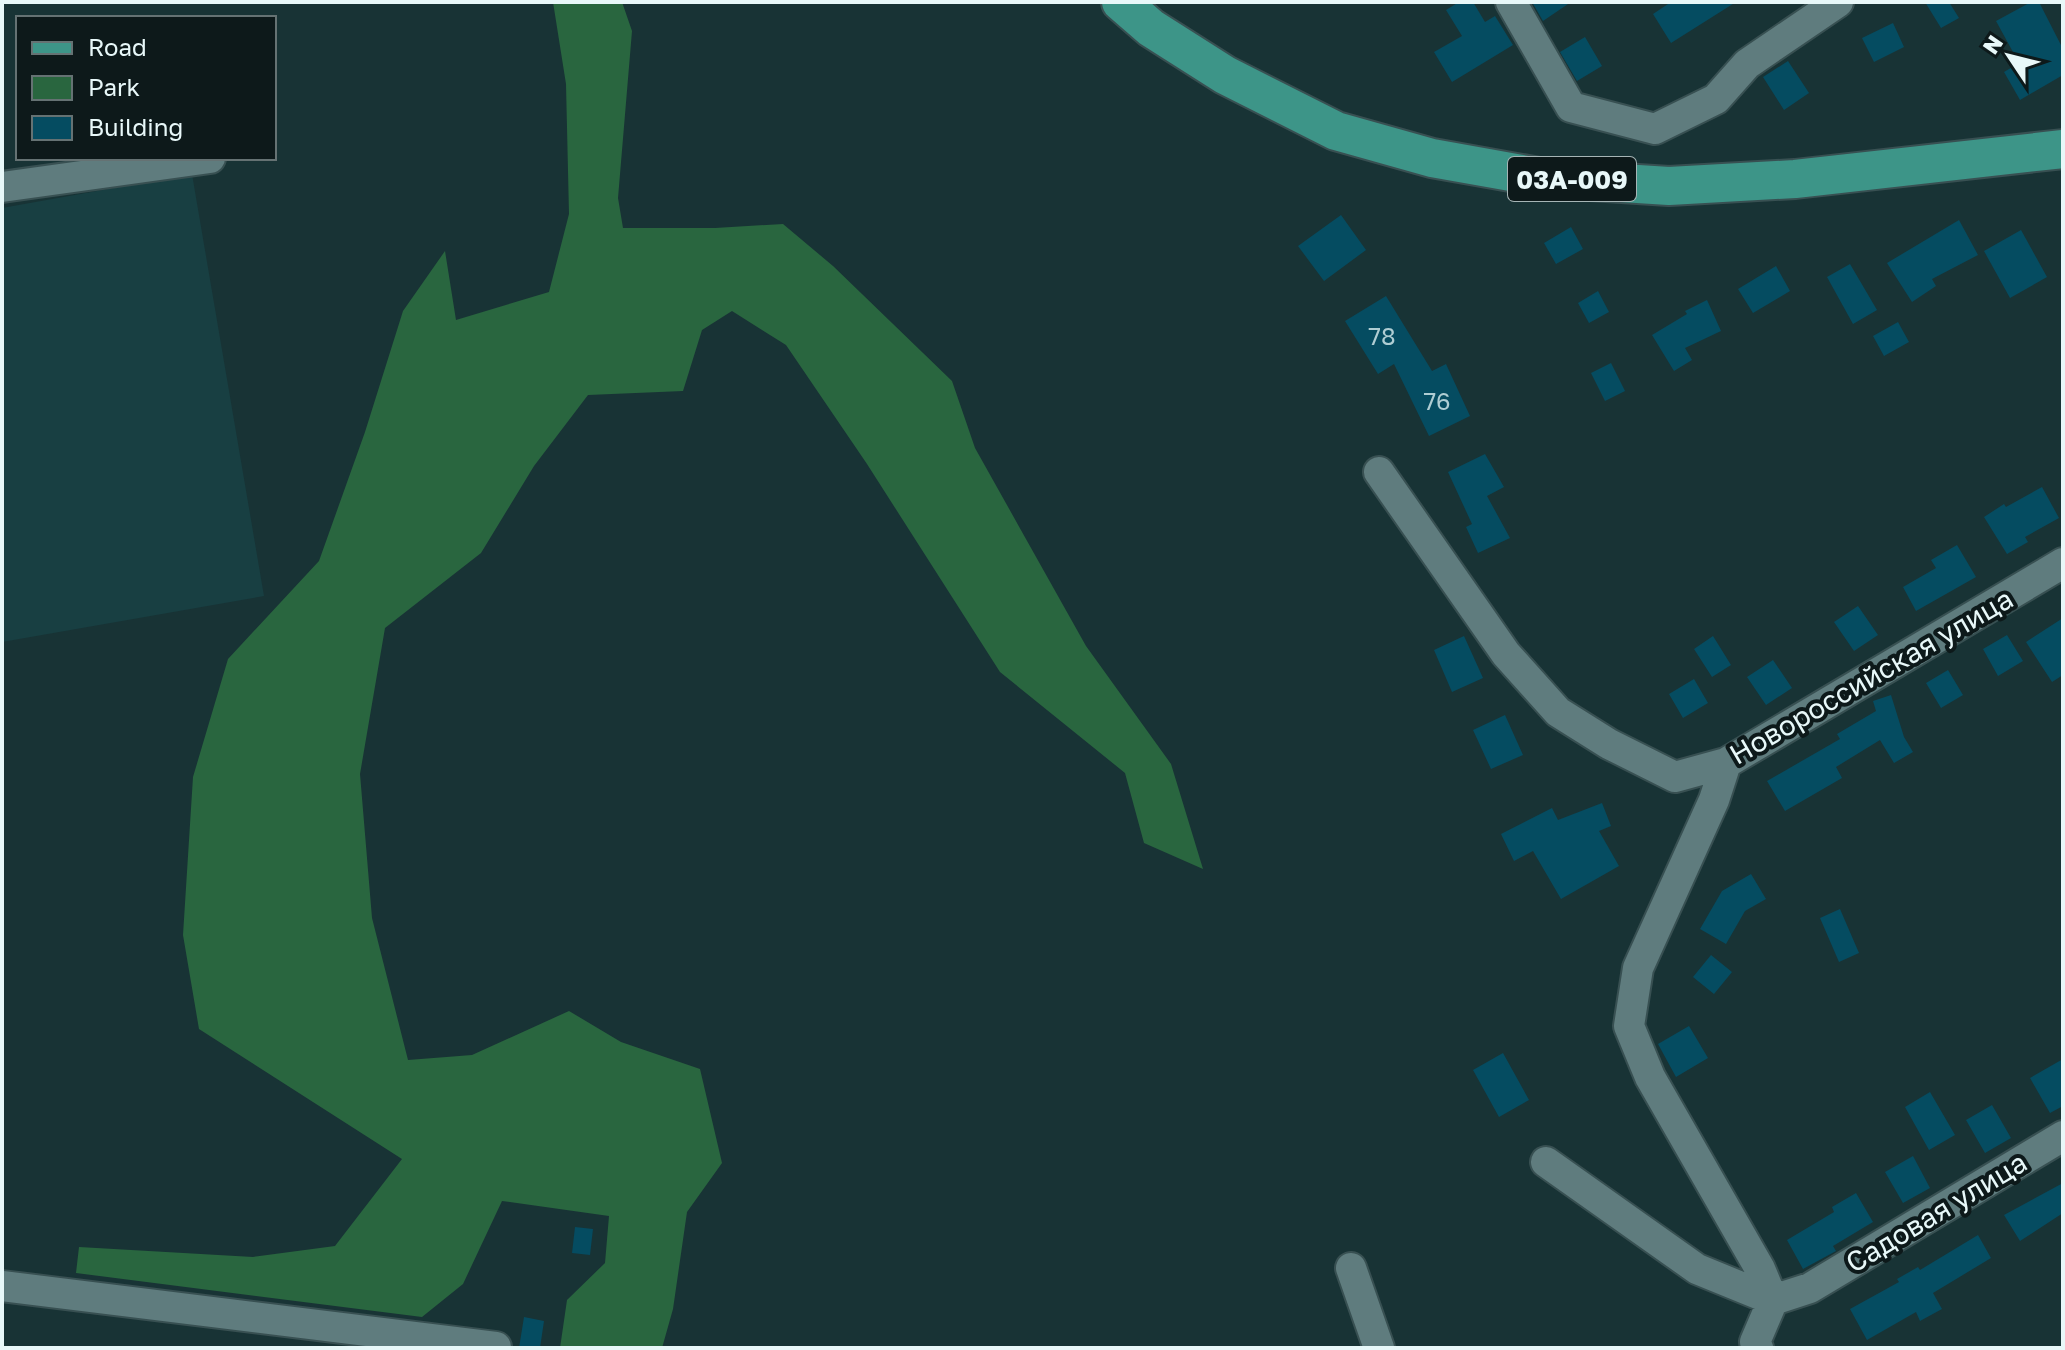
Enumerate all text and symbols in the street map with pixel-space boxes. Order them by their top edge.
legend [16,16,276,160]
north arrow [1969,16,2049,96]
text: N [1976,30,2008,59]
text: Road [88,32,147,61]
text: Park [88,72,140,101]
text: Building [88,112,183,141]
road number: 03А-009 [1508,157,1636,201]
house number: 78 [1368,321,1396,350]
house number: 76 [1423,386,1451,415]
street label: Новороссийская улица [1724,581,2018,771]
street label: Садовая улица [1840,1145,2032,1279]

